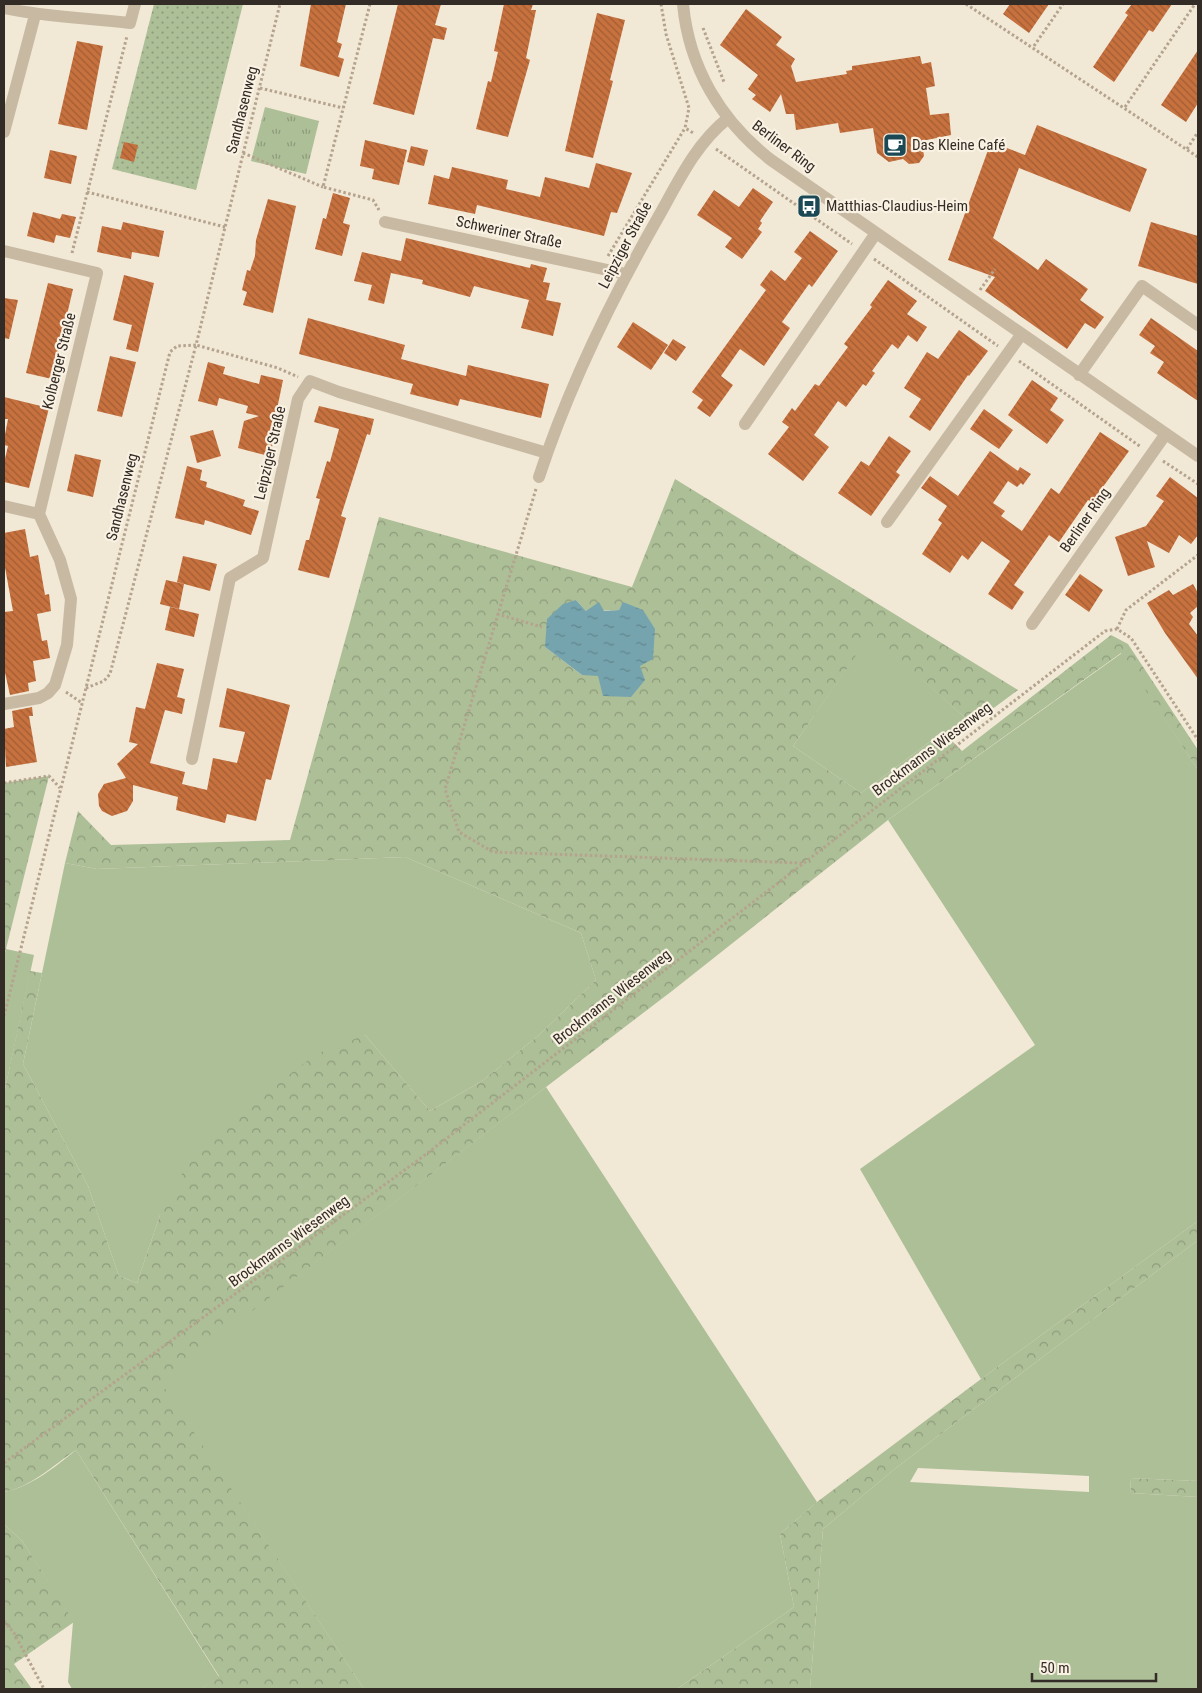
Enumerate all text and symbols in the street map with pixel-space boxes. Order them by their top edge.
street label: Sandhasenweg [222,64,262,156]
street label: Berliner Ring [749,116,819,176]
cafe icon: Das Kleine Café [882,132,908,158]
place label: Das Kleine Café [912,136,1005,154]
bus stop icon: Matthias-Claudius-Heim [796,193,822,219]
place label: Matthias-Claudius-Heim [826,197,968,215]
street label: Leipziger Straße [595,198,655,292]
street label: Schweriner Straße [455,212,563,252]
street label: Kolberger Straße [38,311,80,411]
street label: Leipziger Straße [250,404,290,502]
street label: Sandhasenweg [102,451,142,543]
street label: Berliner Ring [1056,484,1114,556]
street label: Brockmanns Wiesenweg [869,698,995,800]
street label: Brockmanns Wiesenweg [550,945,674,1049]
street label: Brockmanns Wiesenweg [225,1191,353,1291]
scale bar [1032,1650,1156,1682]
text: 50 m [1040,1659,1070,1677]

